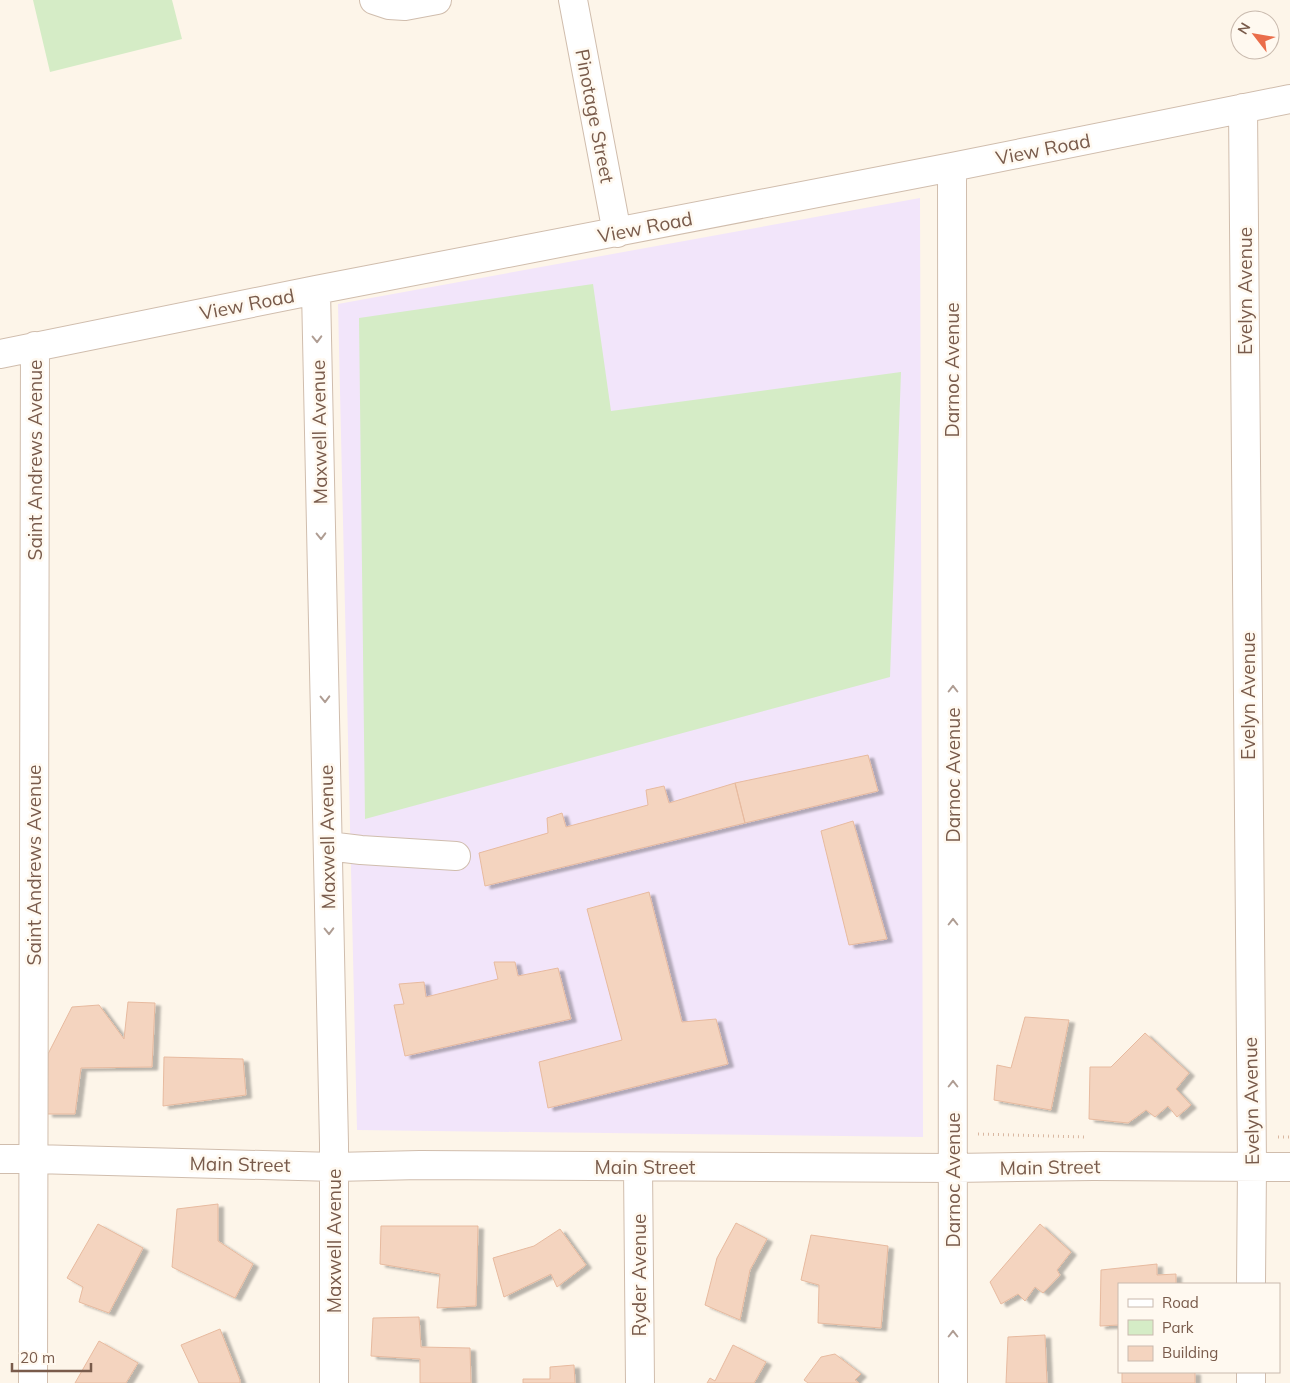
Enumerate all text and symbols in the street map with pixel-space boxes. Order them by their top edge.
north arrow [1230,10,1280,60]
text: N [1233,19,1254,37]
street label: Pinotage Street [570,47,620,185]
street label: View Road [994,128,1092,170]
street label: View Road [596,206,694,248]
street label: Evelyn Avenue [1233,227,1257,355]
street label: View Road [198,283,296,325]
street label: Darnoc Avenue [940,302,964,438]
one-way arrow [312,335,323,343]
street label: Saint Andrews Avenue [23,360,47,560]
street label: Maxwell Avenue [306,360,332,504]
one-way arrow [316,533,327,541]
street label: Evelyn Avenue [1236,632,1260,760]
one-way arrow [948,685,958,693]
one-way arrow [319,695,330,703]
street label: Darnoc Avenue [941,707,965,843]
street label: Saint Andrews Avenue [22,765,46,965]
street label: Maxwell Avenue [314,765,340,909]
one-way arrow [948,918,958,926]
one-way arrow [324,928,334,936]
street label: Evelyn Avenue [1238,1037,1264,1165]
one-way arrow [948,1080,958,1088]
street label: Darnoc Avenue [941,1112,965,1248]
street label: Main Street [189,1151,291,1177]
street label: Main Street [999,1154,1101,1180]
street label: Main Street [595,1155,696,1179]
street label: Maxwell Avenue [322,1169,346,1313]
street label: Ryder Avenue [627,1214,651,1336]
legend [1118,1283,1280,1373]
text: Road [1162,1293,1199,1312]
text: Park [1162,1318,1194,1337]
one-way arrow [948,1330,958,1338]
scale bar [12,1340,91,1372]
text: Building [1162,1343,1218,1362]
text: 20 m [20,1348,55,1367]

